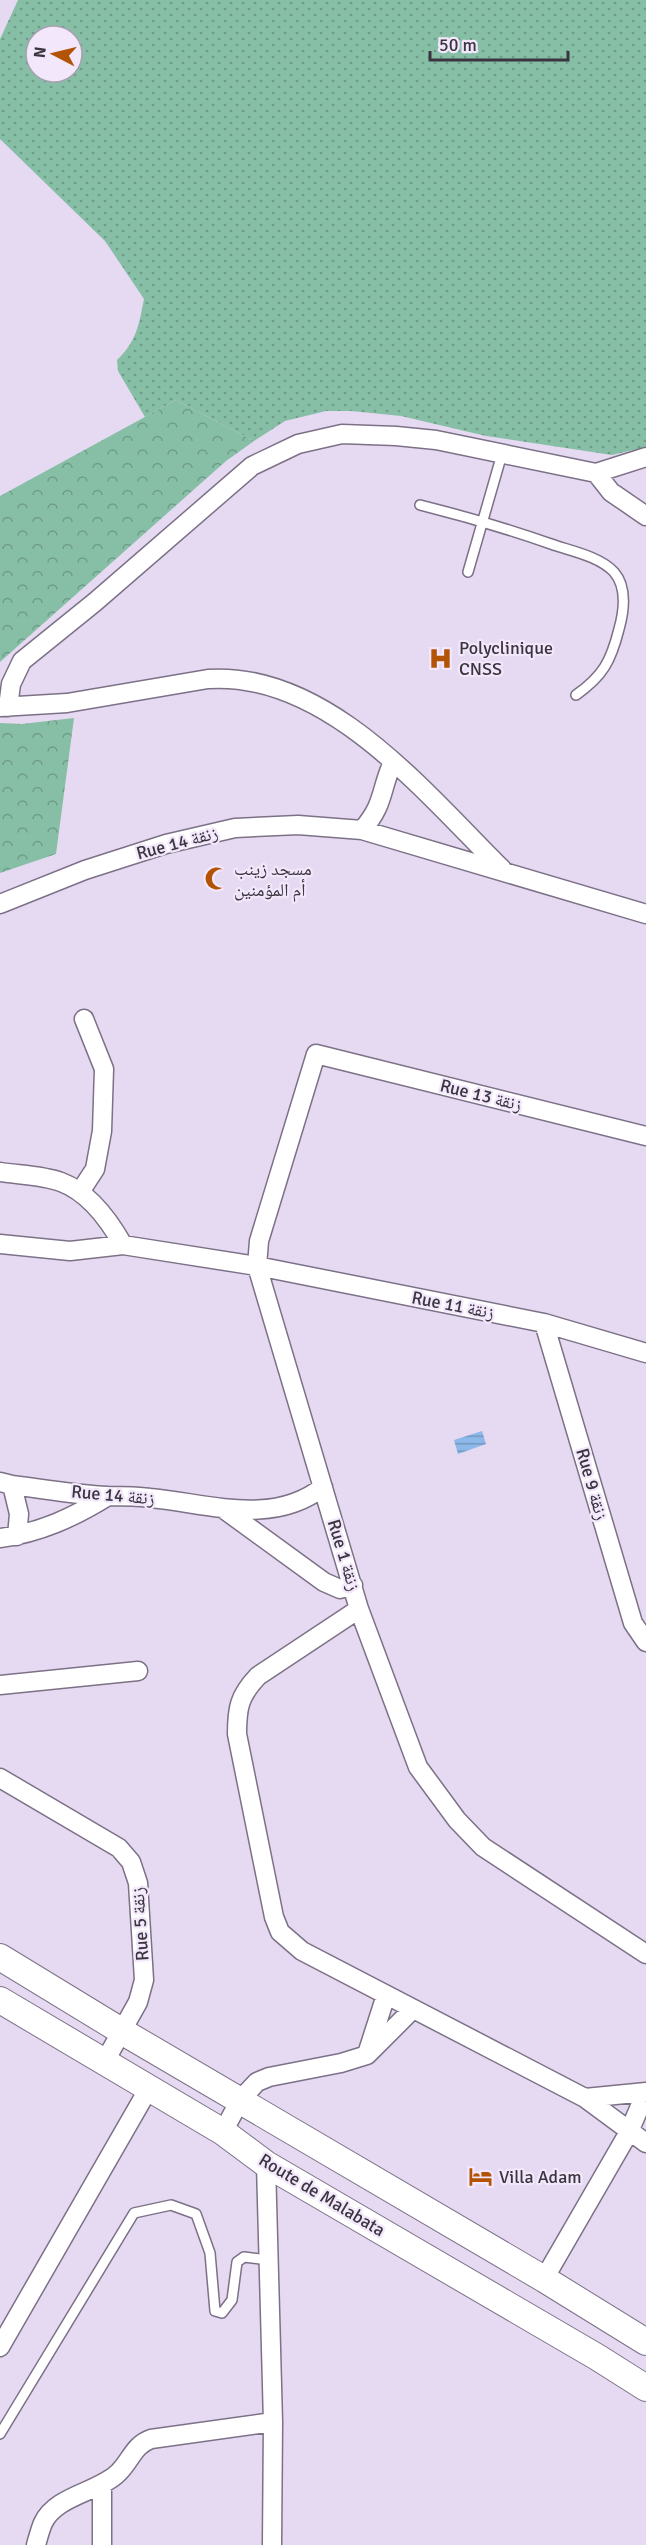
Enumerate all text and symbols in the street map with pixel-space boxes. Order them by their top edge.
north arrow [24,24,84,84]
scale bar [430,24,568,62]
text: 50 m [439,34,477,56]
text: N [30,46,51,59]
place label: Polyclinique CNSS [459,637,553,680]
hospital icon: Polyclinique CNSS [428,645,454,671]
street label: Rue 14 زنقة [134,822,220,864]
place label: مسجد زينب أم المؤمنين [234,858,312,902]
mosque icon: مسجد زينب أم المؤمنين [203,866,229,892]
street label: Rue 13 زنقة [438,1074,524,1116]
street label: Rue 11 زنقة [410,1286,496,1324]
street label: Rue 9 زنقة [571,1445,613,1523]
street label: Rue 14 زنقة [70,1480,156,1510]
street label: Rue 1 زنقة [323,1516,365,1594]
street label: Rue 5 زنقة [126,1886,154,1962]
street label: Route de Malabata [255,2149,389,2241]
hotel icon: Villa Adam [468,2164,494,2190]
place label: Villa Adam [499,2166,582,2188]

